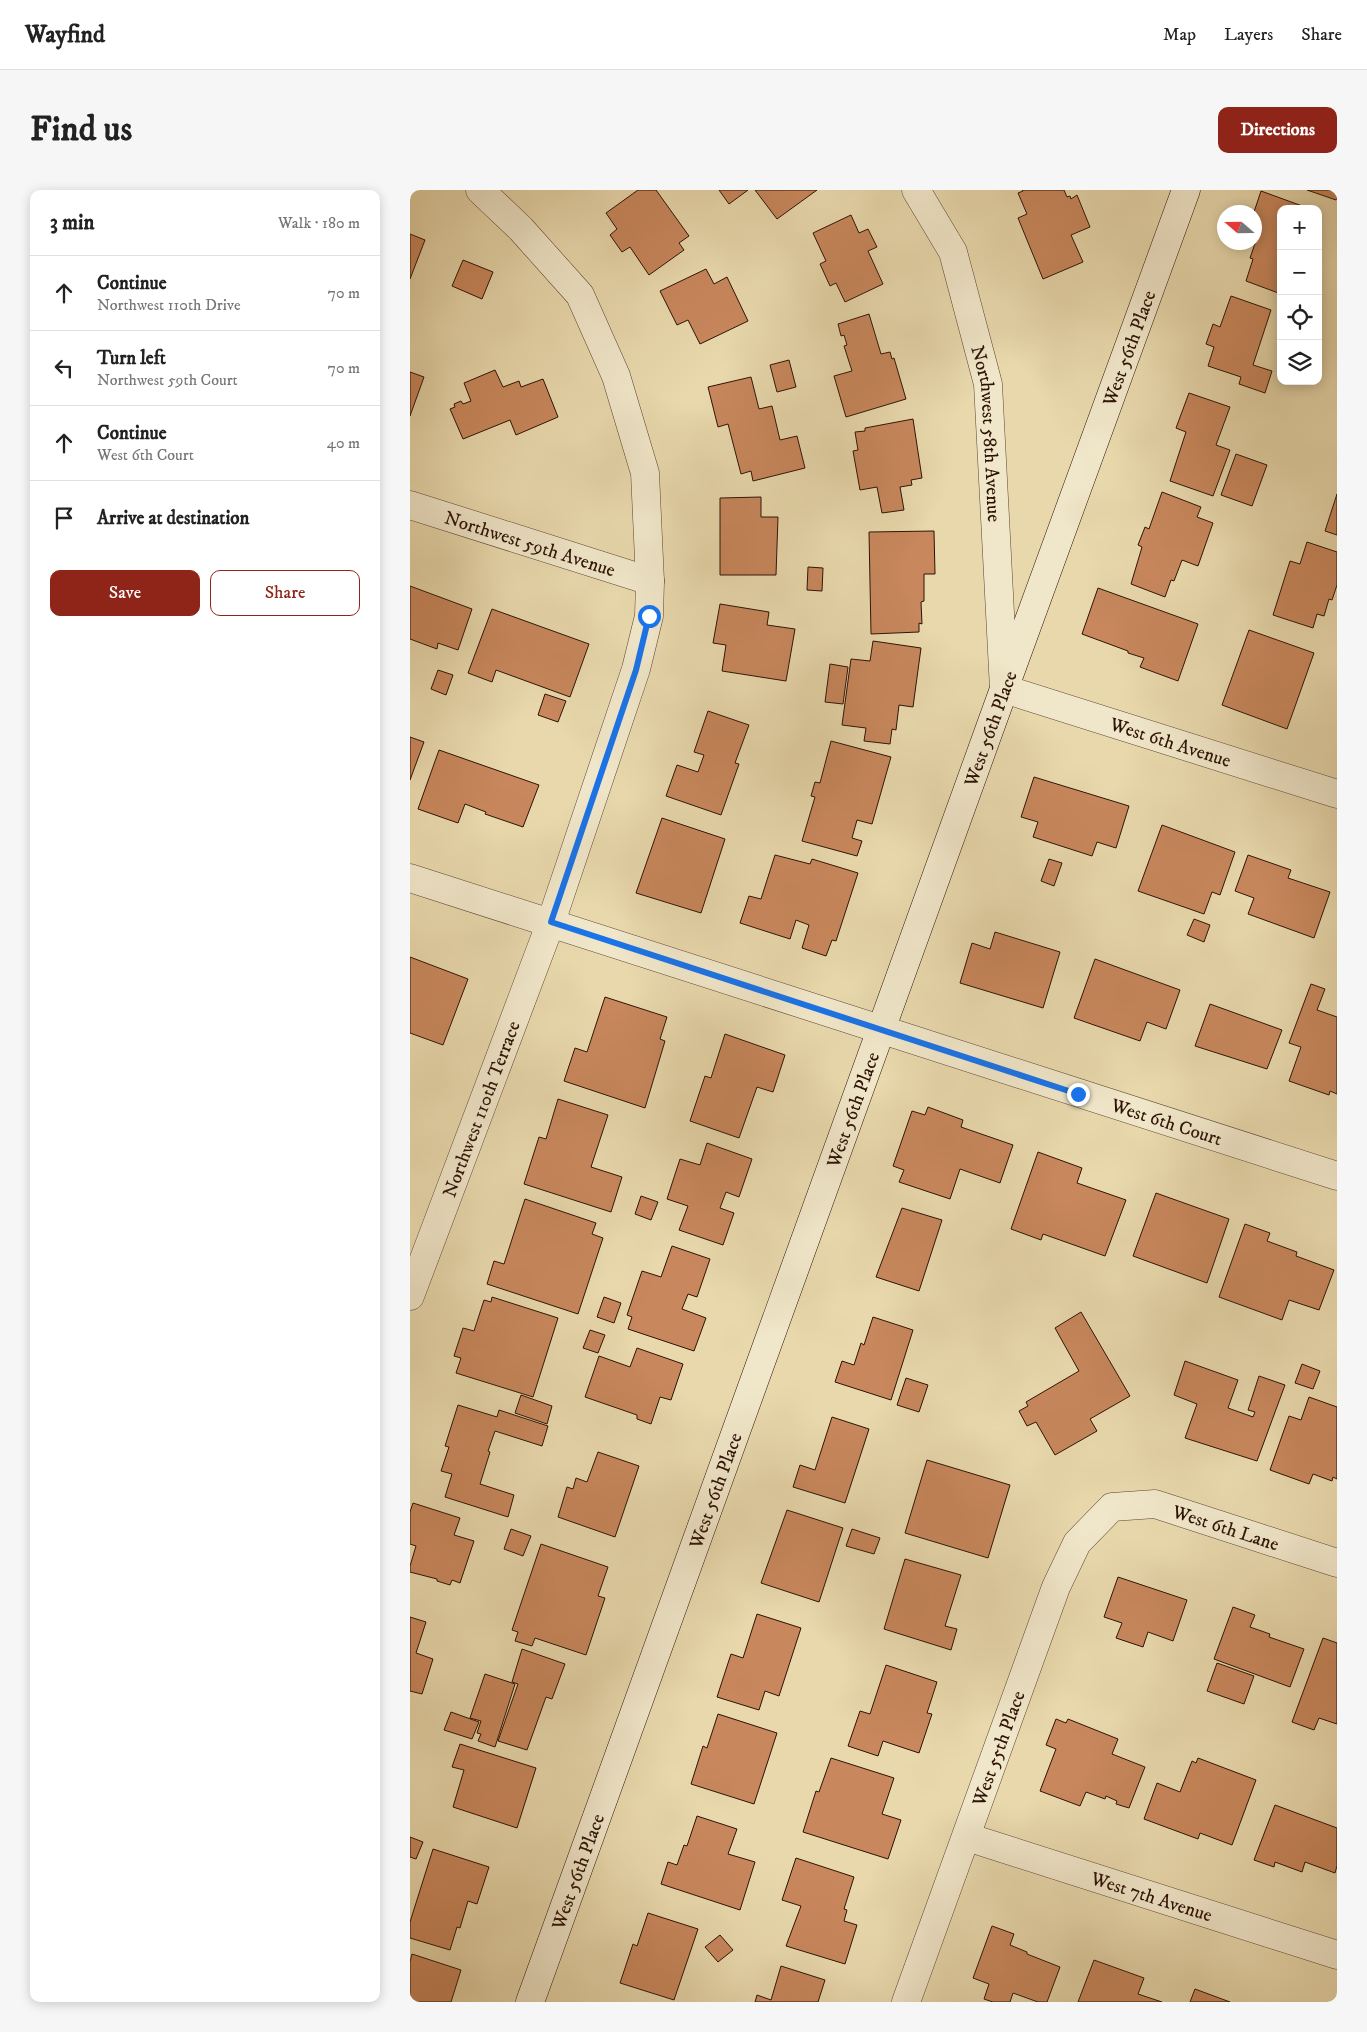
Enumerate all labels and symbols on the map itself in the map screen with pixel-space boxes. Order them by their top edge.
north arrow [1217,205,1262,250]
street label: West 56th Place [1098,287,1161,410]
street label: Northwest 58th Avenue [965,343,1005,523]
street label: Northwest 59th Avenue [441,507,618,582]
route start [638,605,661,628]
street label: West 56th Place [959,668,1023,791]
street label: West 6th Avenue [1106,713,1234,773]
street label: Northwest 110th Terrace [438,1018,526,1201]
street label: West 56th Place [822,1049,885,1172]
route end [1067,1083,1090,1106]
street label: West 6th Court [1107,1094,1225,1151]
street label: West 56th Place [684,1430,748,1553]
street label: West 6th Lane [1169,1500,1282,1556]
street label: West 55th Place [968,1688,1031,1810]
street label: West 56th Place [547,1811,610,1934]
street label: West 7th Avenue [1087,1867,1215,1927]

